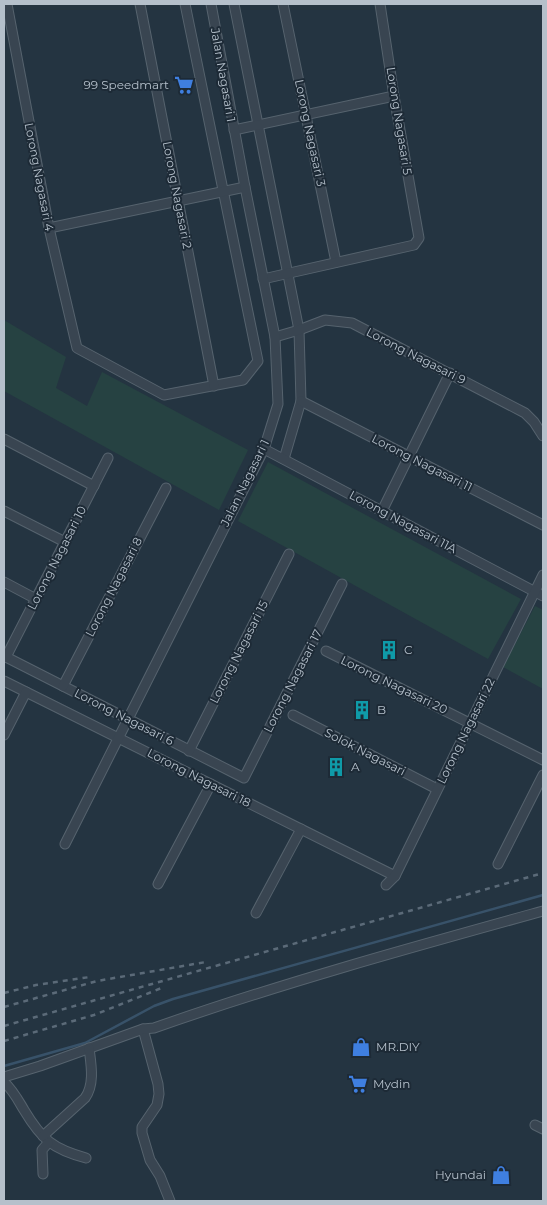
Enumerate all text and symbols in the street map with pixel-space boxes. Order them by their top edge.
street label: Jalan Nagasari 1 [208,26,239,123]
street label: Lorong Nagasari 5 [384,66,415,176]
supermarket icon: 99 Speedmart [173,74,195,96]
place label: 99 Speedmart [83,77,169,92]
street label: Lorong Nagasari 3 [292,78,329,188]
street label: Lorong Nagasari 4 [22,121,57,233]
street label: Lorong Nagasari 2 [160,140,195,250]
street label: Lorong Nagasari 9 [364,324,468,387]
street label: Lorong Nagasari 11 [369,431,475,494]
street label: Jalan Nagasari 1 [217,437,272,530]
street label: Lorong Nagasari 11A [347,487,460,556]
street label: Lorong Nagasari 10 [24,503,89,612]
street label: Lorong Nagasari 8 [82,534,145,639]
street label: Lorong Nagasari 15 [206,598,271,706]
street label: Lorong Nagasari 17 [260,627,325,735]
building icon: C [378,639,400,661]
place label: C [404,642,413,657]
street label: Lorong Nagasari 20 [338,652,450,717]
street label: Lorong Nagasari 22 [433,675,498,786]
street label: Lorong Nagasari 6 [72,685,176,748]
building icon: B [351,699,373,721]
place label: B [377,702,386,717]
street label: Solok Nagasari [322,725,408,778]
street label: Lorong Nagasari 18 [145,745,254,810]
building icon: A [325,756,347,778]
place label: A [351,759,360,774]
shop icon: MR.DIY [350,1036,372,1058]
place label: MR.DIY [376,1039,420,1054]
supermarket icon: Mydin [347,1073,369,1095]
place label: Mydin [373,1076,410,1091]
shop icon: Hyundai [490,1164,512,1186]
place label: Hyundai [435,1167,486,1182]

